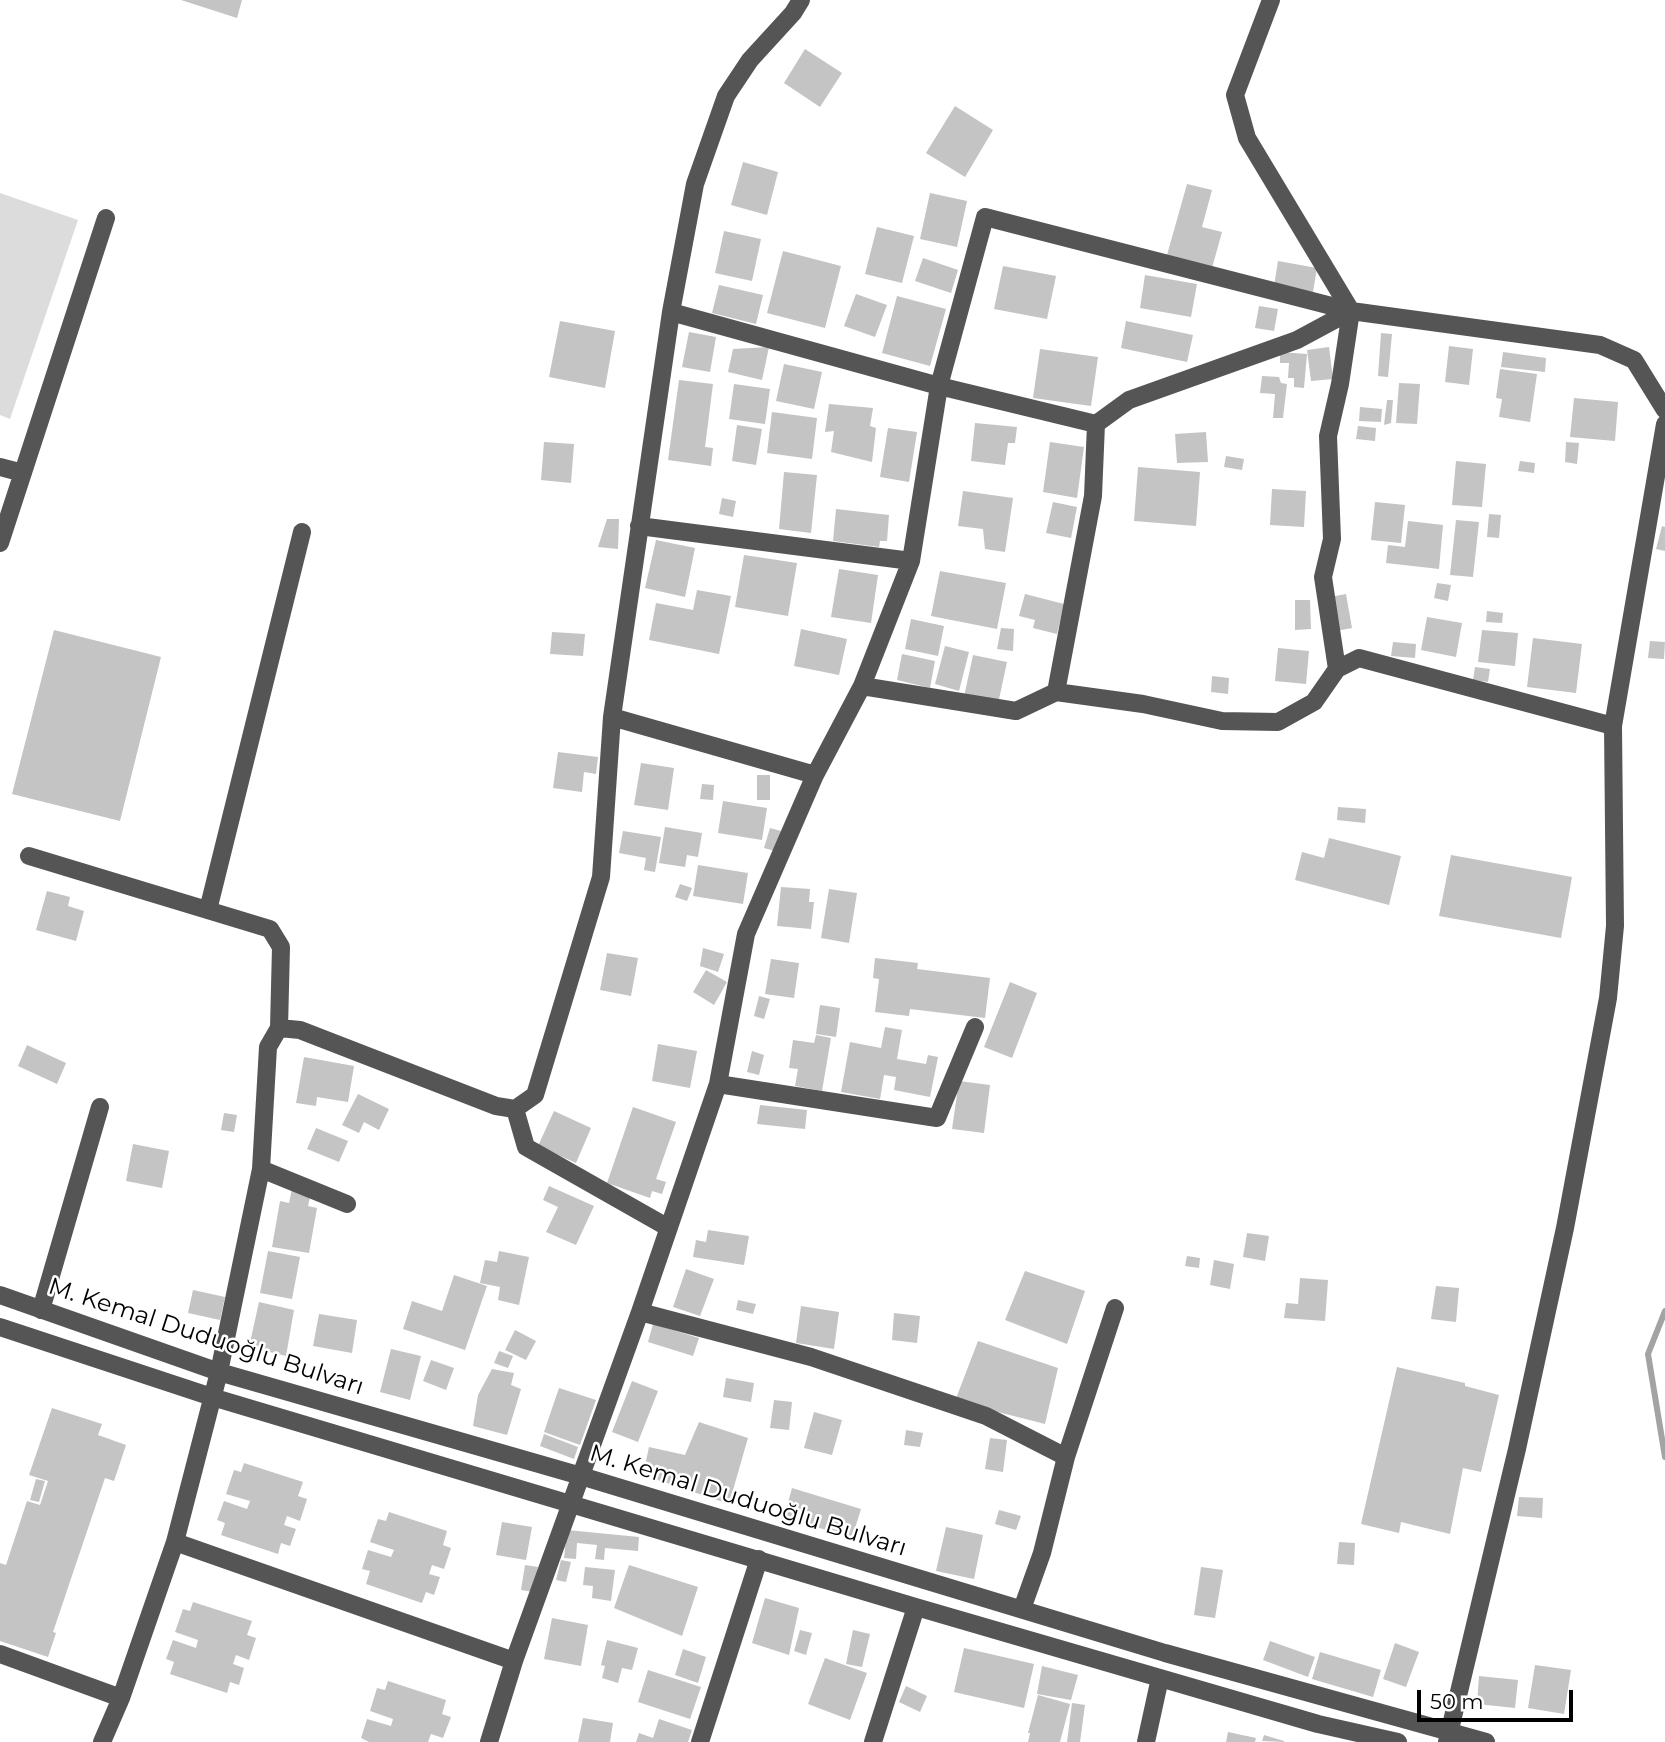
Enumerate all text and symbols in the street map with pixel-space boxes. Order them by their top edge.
street label: M. Kemal Duduoğlu Bulvarı [45,1272,367,1402]
street label: M. Kemal Duduoğlu Bulvarı [586,1439,910,1563]
scale bar [1420,1676,1576,1720]
text: 50 m [1430,1689,1484,1714]

